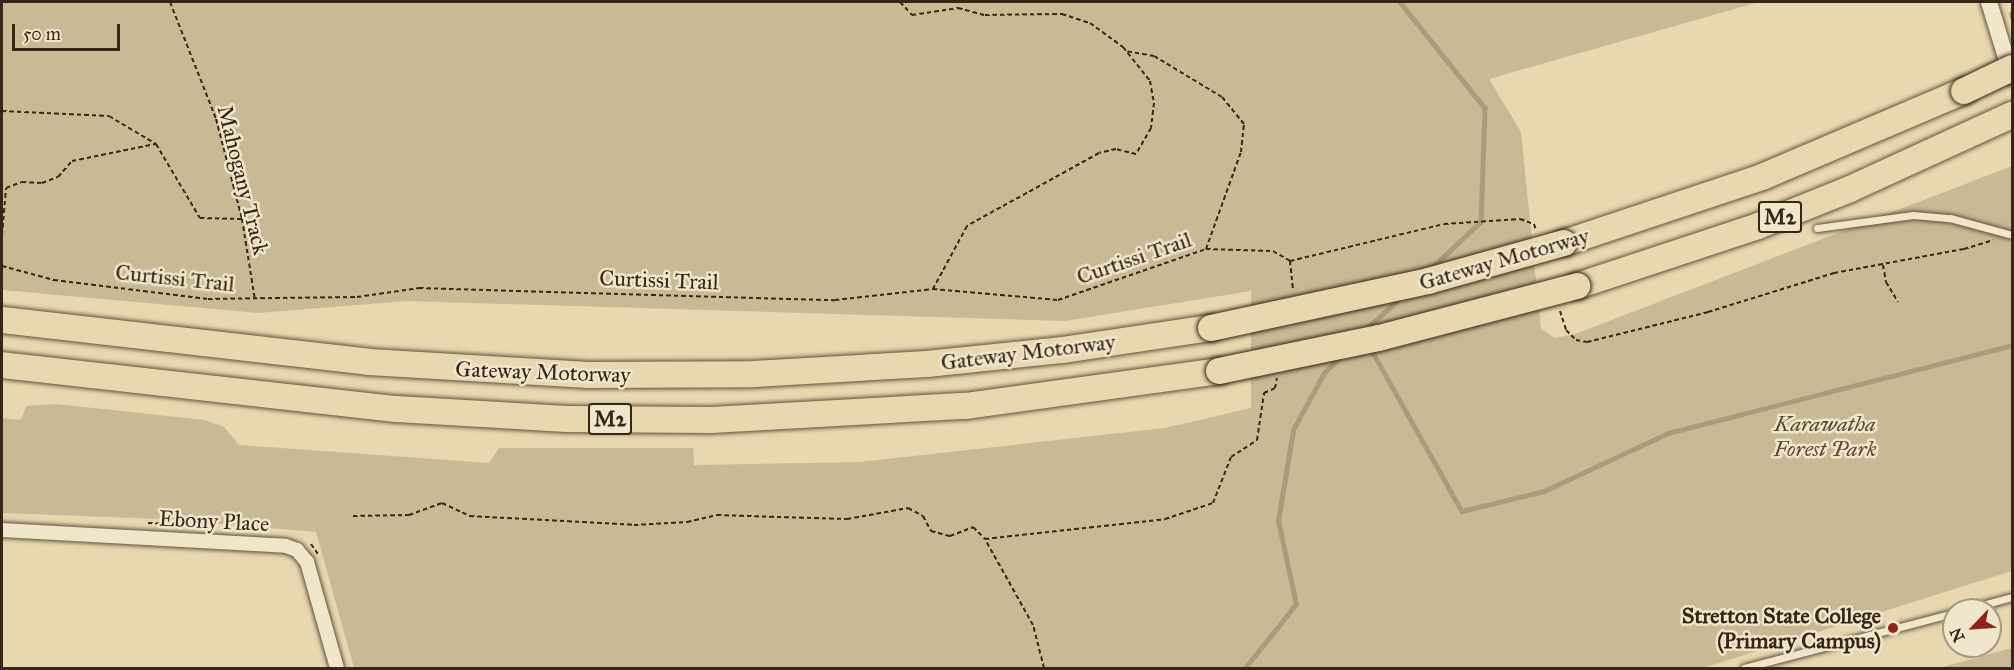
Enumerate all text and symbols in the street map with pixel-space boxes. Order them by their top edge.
scale bar [15,12,123,50]
text: 50 m [23,23,61,45]
street label: Mahogany Track [212,103,274,257]
road number: M2 [1758,199,1802,235]
street label: Gateway Motorway [1416,222,1592,296]
street label: Curtissi Trail [1073,226,1195,290]
street label: Curtissi Trail [114,259,236,297]
street label: Curtissi Trail [599,265,719,295]
street label: Gateway Motorway [939,328,1117,376]
street label: Gateway Motorway [455,356,631,388]
road number: M2 [588,401,632,437]
park label: Karawatha Forest Park [1774,410,1876,462]
street label: Ebony Place [158,505,270,537]
north arrow [1942,598,2002,658]
place label: Stretton State College (Primary Campus) [1682,602,1881,654]
marker: Stretton State College (Primary Campus) [1886,621,1900,635]
text: N [1946,625,1969,645]

